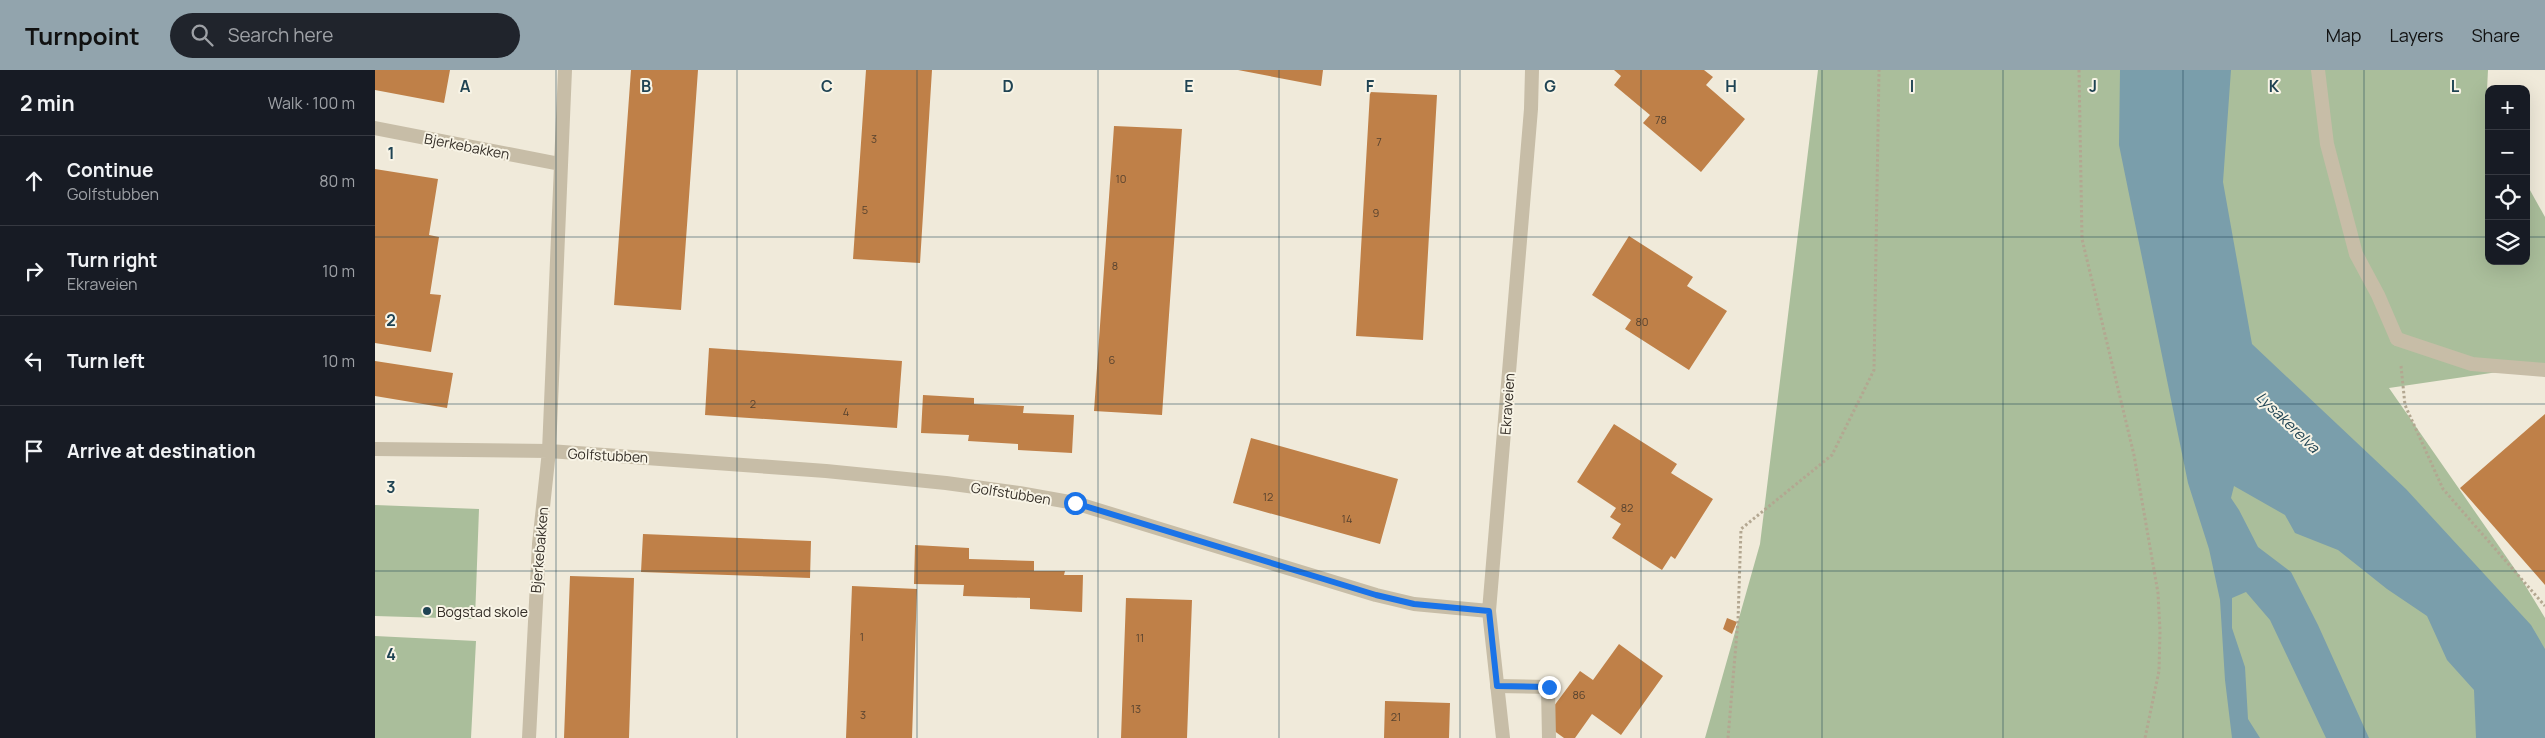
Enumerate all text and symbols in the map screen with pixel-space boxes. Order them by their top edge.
search box [170,13,520,58]
text: Turnpoint [25,19,140,52]
icon: search [188,21,216,49]
text: Search here [228,22,333,48]
text: Map [2326,23,2361,47]
text: Layers [2389,23,2443,47]
text: Share [2471,23,2520,47]
text: A [460,75,471,97]
text: B [641,75,651,97]
text: C [821,75,833,97]
text: D [1002,75,1014,97]
text: E [1184,75,1194,97]
text: F [1366,75,1375,97]
text: G [1544,75,1556,97]
text: H [1725,75,1737,97]
text: I [1910,75,1914,97]
text: J [2089,75,2097,97]
text: K [2269,75,2280,97]
text: L [2451,75,2460,97]
map controls [2485,85,2530,265]
button: + [2485,85,2530,130]
text: 2 min [20,89,75,117]
text: Walk · 100 m [268,92,355,114]
house number: 78 [1655,112,1667,127]
street label: Bjerkebakken [423,128,511,164]
button: − [2485,130,2530,175]
house number: 3 [871,131,877,146]
house number: 7 [1376,134,1382,149]
text: 1 [387,142,395,164]
text: Continue [67,157,153,183]
icon: ahead [20,167,48,195]
text: 80 m [319,170,355,192]
house number: 10 [1115,171,1127,186]
button: locate [2485,175,2530,220]
text: Golfstubben [67,183,159,205]
house number: 5 [862,202,868,217]
house number: 9 [1373,205,1380,220]
button: layers [2485,220,2530,265]
text: Turn right [67,247,157,273]
icon: right [20,257,48,285]
house number: 8 [1112,258,1118,273]
text: 10 m [322,260,355,282]
text: Ekraveien [67,273,138,295]
text: 2 [386,309,396,331]
house number: 80 [1635,314,1649,329]
icon: left [20,347,48,375]
text: Turn left [67,348,145,374]
text: 10 m [322,350,355,372]
house number: 6 [1109,352,1116,367]
street label: Ekraveien [1495,373,1519,435]
water label: Lysakerelva [2252,387,2325,458]
house number: 2 [750,396,756,411]
house number: 4 [843,404,849,419]
icon: arrive [20,437,48,465]
text: Arrive at destination [67,438,256,464]
street label: Golfstubben [567,443,649,467]
text: 3 [386,476,396,498]
street label: Golfstubben [970,477,1052,509]
house number: 12 [1263,489,1273,504]
route start [1064,492,1087,515]
house number: 82 [1621,500,1633,515]
street label: Bjerkebakken [526,506,552,594]
house number: 14 [1342,511,1352,526]
place label: Bogstad skole [437,602,528,621]
marker: Bogstad skole [421,605,433,617]
house number: 1 [860,629,864,644]
house number: 11 [1136,630,1144,645]
text: 4 [386,643,396,665]
route end [1538,676,1561,699]
house number: 86 [1572,687,1586,702]
house number: 13 [1131,701,1141,716]
house number: 3 [860,707,866,722]
house number: 21 [1391,709,1401,724]

